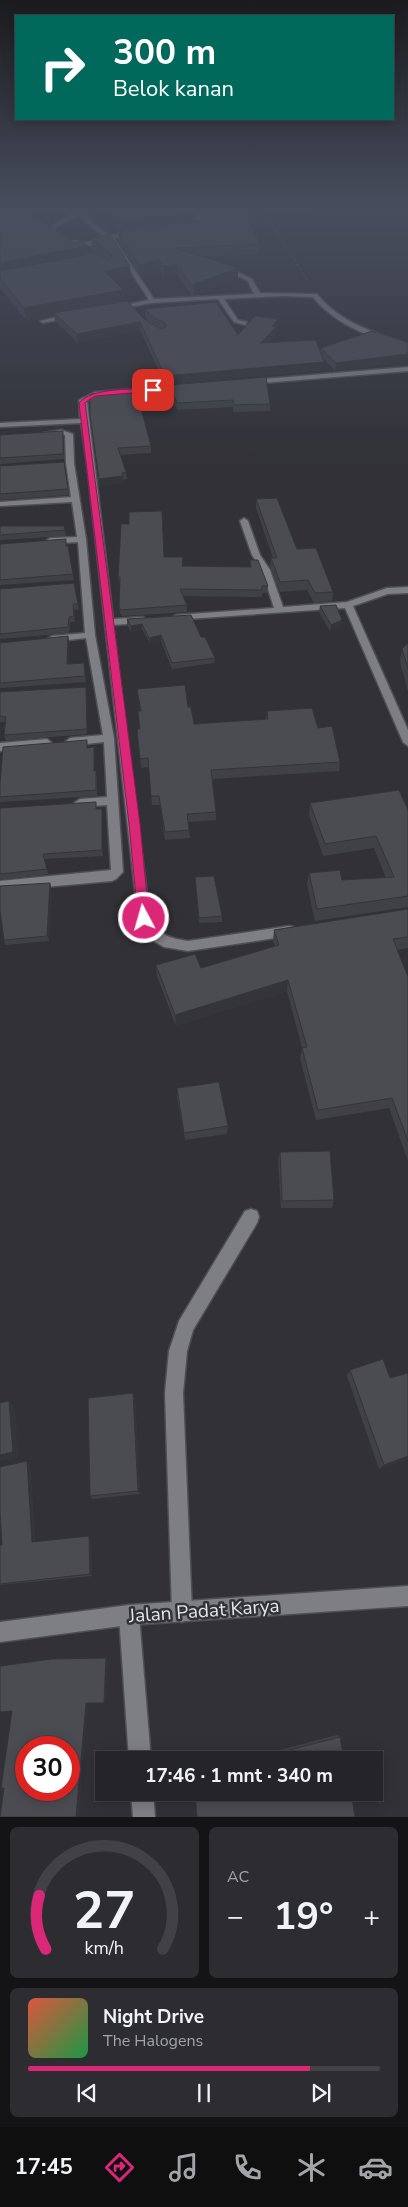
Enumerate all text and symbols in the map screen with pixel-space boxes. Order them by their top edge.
text: 300 m [113,29,216,76]
icon: right [30,35,95,100]
text: Belok kanan [113,74,234,104]
pin [132,369,174,411]
icon: arrive [139,376,167,404]
position arrow [117,891,169,943]
street label: Jalan Padat Karya [127,1593,280,1629]
speed limit sign: 30 [15,1736,80,1801]
text: 17:46 · 1 mnt · 340 m [145,1763,333,1789]
text: AC [227,1866,249,1888]
text: 27 [73,1875,136,1946]
text: 19° [273,1891,334,1942]
text: − [227,1898,244,1936]
text: + [363,1898,380,1936]
text: km/h [85,1936,124,1960]
text: Night Drive [103,2004,204,2030]
text: The Halogens [103,2030,203,2052]
icon: previous [73,2079,101,2107]
icon: pause [190,2079,218,2107]
icon: next [307,2079,335,2107]
icon: directions [102,2150,137,2185]
icon: music [166,2150,201,2185]
icon: phone [230,2150,265,2185]
icon: climate [294,2150,329,2185]
icon: car [358,2150,393,2185]
text: 17:45 [15,2152,73,2182]

